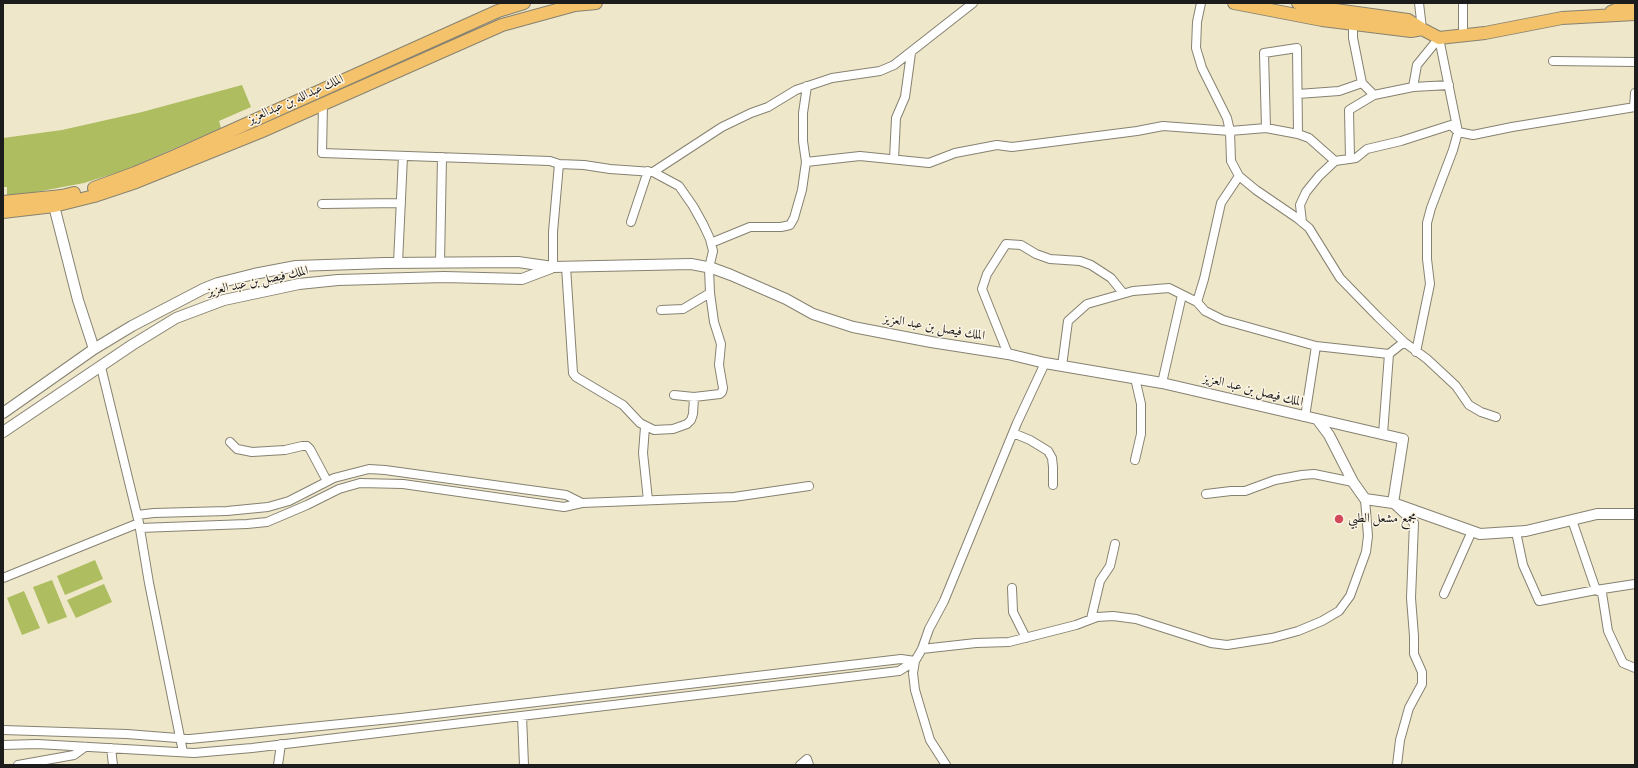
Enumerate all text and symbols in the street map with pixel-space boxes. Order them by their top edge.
street label: الملك عبدالله بن عبدالعزيز [246,72,346,128]
street label: الملك فيصل بن عبد العزيز [206,264,310,300]
street label: الملك فيصل بن عبد العزيز [882,311,986,345]
street label: الملك فيصل بن عبد العزيز [1201,371,1305,411]
place label: مجمع مشعل الطبي [1348,511,1417,527]
marker: مجمع مشعل الطبي [1333,513,1345,525]

